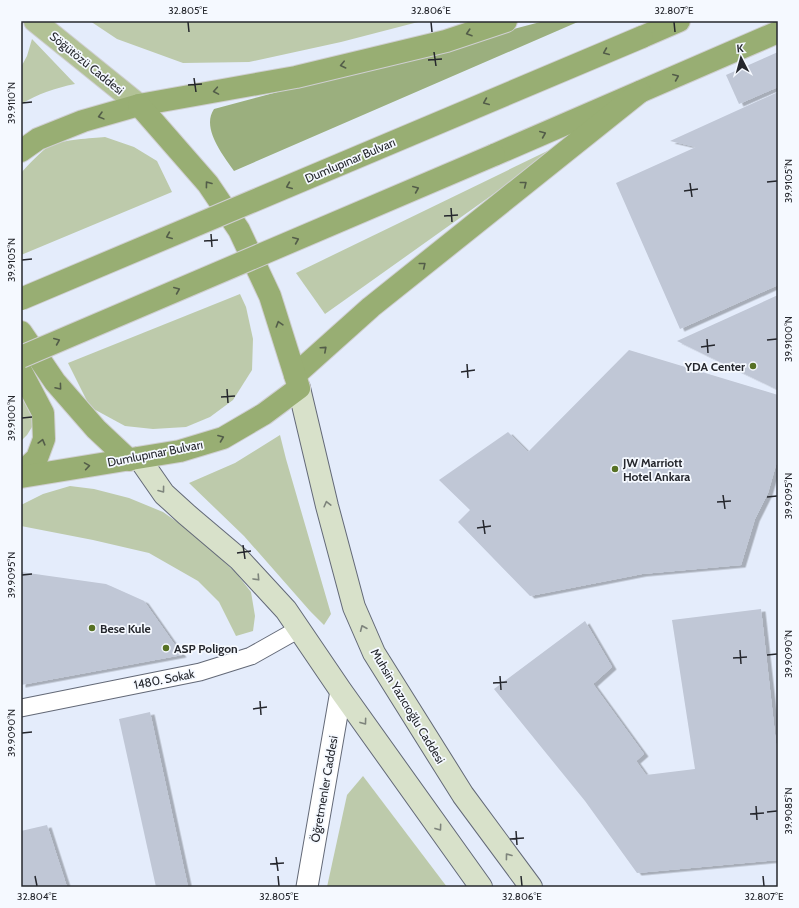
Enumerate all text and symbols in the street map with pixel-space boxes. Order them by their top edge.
text: 32.805°E [168,4,208,17]
text: 32.806°E [411,4,451,17]
text: 32.807°E [654,4,694,17]
street label: Söğütözü Caddesi [47,28,127,98]
one-way arrow [466,28,473,37]
north arrow [721,38,761,78]
text: K [736,41,744,55]
one-way arrow [603,47,611,55]
one-way arrow [340,61,347,69]
one-way arrow [672,73,679,81]
text: 39.9110°N [5,82,18,124]
one-way arrow [213,86,219,95]
one-way arrow [483,98,490,106]
one-way arrow [98,111,105,120]
one-way arrow [539,131,546,139]
street label: Dumlupınar Bulvarı [302,134,398,186]
text: 39.9105°N [782,159,795,203]
one-way arrow [286,181,293,189]
one-way arrow [205,182,212,189]
one-way arrow [520,182,527,189]
one-way arrow [412,185,419,193]
one-way arrow [166,231,174,239]
one-way arrow [293,236,300,244]
text: 39.9105°N [5,238,18,282]
one-way arrow [418,263,425,270]
one-way arrow [173,287,180,295]
text: 39.9100°N [782,316,795,362]
one-way arrow [275,321,284,328]
one-way arrow [53,338,60,346]
one-way arrow [319,347,326,354]
place label: YDA Center [684,359,745,374]
marker: YDA Center [748,361,758,371]
one-way arrow [55,382,62,389]
text: 39.9100°N [5,395,18,441]
one-way arrow [217,435,224,443]
street label: Dumlupınar Bulvarı [106,436,204,470]
one-way arrow [38,439,46,445]
place label: JW Marriott Hotel Ankara [622,455,690,484]
one-way arrow [84,462,90,471]
marker: JW Marriott Hotel Ankara [610,464,620,474]
text: 39.9095°N [782,473,795,519]
one-way arrow [157,486,165,493]
one-way arrow [323,501,332,508]
text: 39.9095°N [5,552,18,598]
one-way arrow [252,573,260,581]
place label: Bese Kule [100,621,151,636]
marker: Bese Kule [87,623,97,633]
one-way arrow [360,625,368,632]
text: 39.9090°N [782,630,795,678]
place label: ASP Poligon [174,641,238,656]
marker: ASP Poligon [161,643,171,653]
street label: Muhsin Yazıcıoğlu Caddesi [368,646,448,766]
street label: 1480. Sokak [132,666,196,692]
text: 39.9090°N [5,709,18,757]
one-way arrow [359,718,366,725]
street label: Öğretmenler Caddesi [307,735,341,843]
text: 39.9085°N [782,787,795,835]
one-way arrow [434,824,442,831]
one-way arrow [506,853,513,860]
text: 32.804°E [17,890,57,903]
text: 32.805°E [259,890,299,903]
text: 32.806°E [502,890,542,903]
text: 32.807°E [744,890,784,903]

